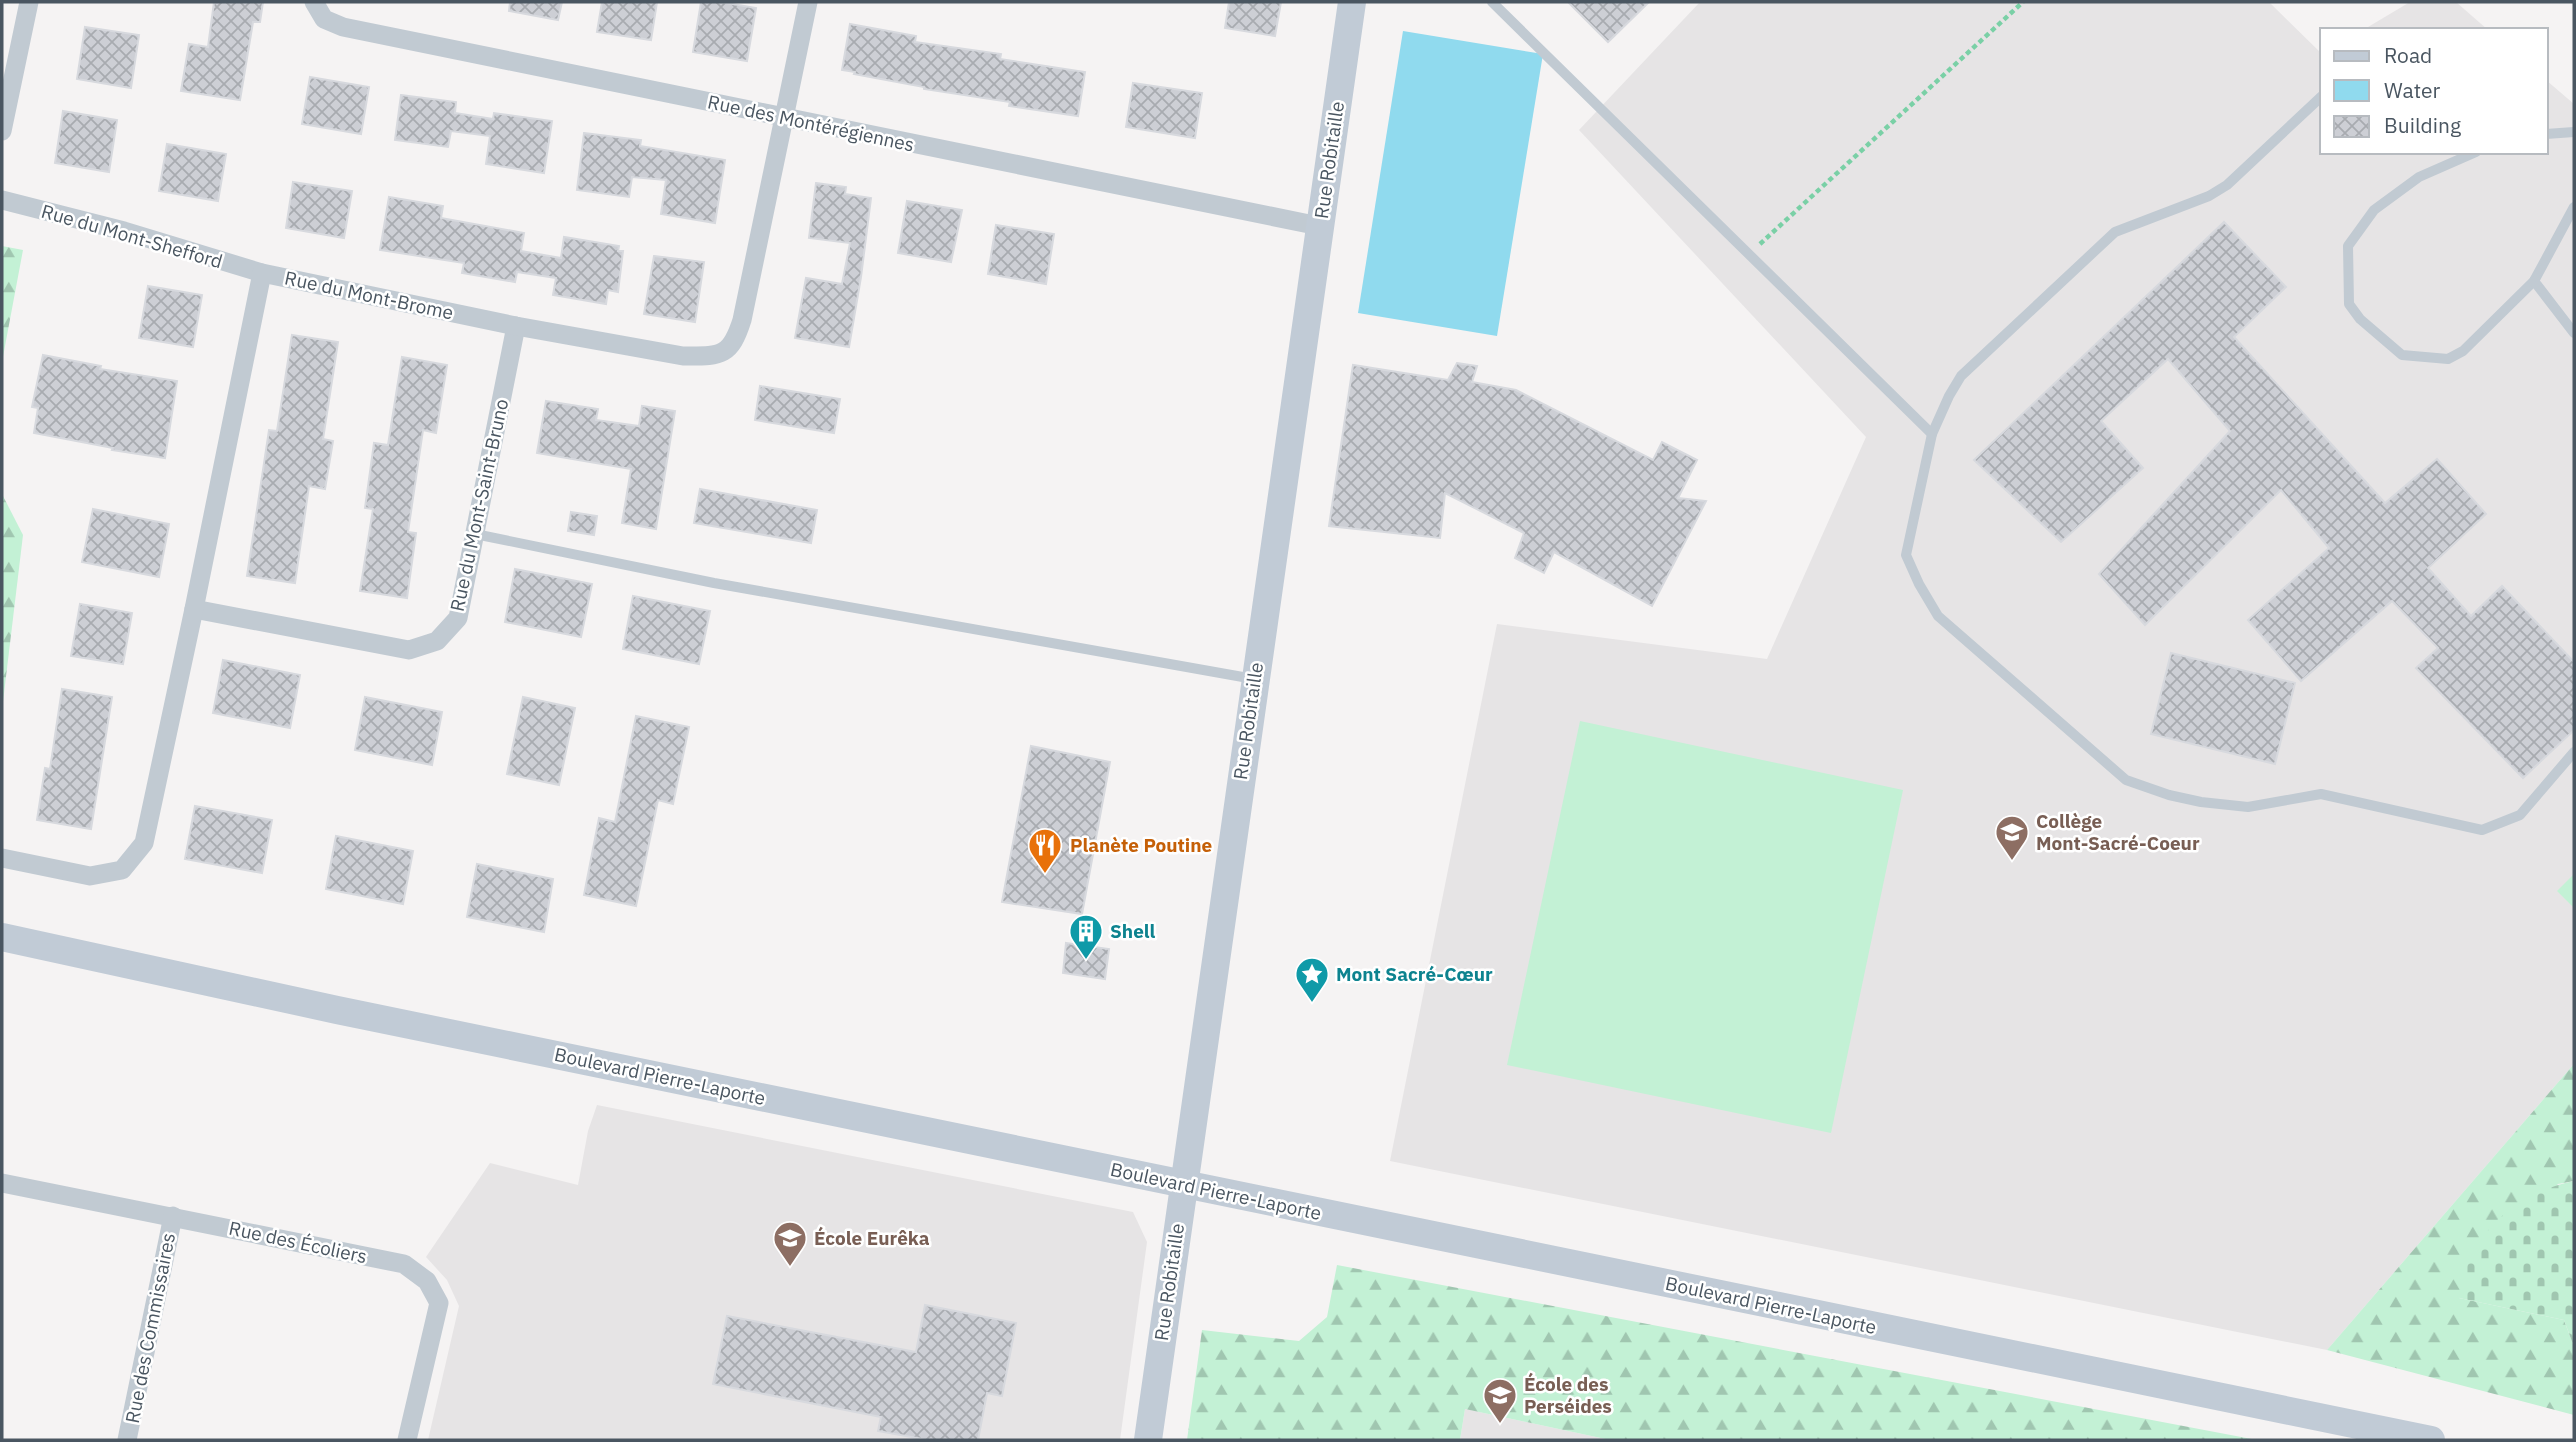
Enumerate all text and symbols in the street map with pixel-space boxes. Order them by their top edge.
legend [2320,28,2548,154]
text: Road [2384,41,2432,69]
text: Water [2384,76,2441,104]
street label: Rue des Montérégiennes [705,89,917,157]
street label: Rue Robitaille [1309,100,1349,220]
text: Building [2384,111,2461,139]
street label: Rue du Mont-Shefford [39,199,225,273]
street label: Rue du Mont-Brome [282,265,456,325]
street label: Rue du Mont-Saint-Bruno [445,397,513,613]
street label: Rue Robitaille [1228,661,1268,781]
place label: Collège Mont-Sacré-Coeur [2036,809,2200,855]
school or university icon: Collège Mont-Sacré-Coeur [1993,813,2031,862]
restaurant icon: Planète Poutine [1026,826,1064,875]
place label: Planète Poutine [1070,833,1212,857]
building icon: Shell [1067,912,1105,961]
place label: Shell [1110,919,1155,943]
place icon: Mont Sacré-Cœur [1293,955,1331,1004]
place label: Mont Sacré-Cœur [1336,962,1493,986]
street label: Boulevard Pierre-Laporte [552,1042,768,1110]
street label: Boulevard Pierre-Laporte [1108,1157,1324,1225]
street label: Rue des Écoliers [227,1216,369,1268]
school or university icon: École Eurêka [771,1219,809,1268]
street label: Rue Robitaille [1149,1222,1189,1342]
place label: École Eurêka [814,1226,930,1250]
street label: Rue des Commissaires [120,1231,180,1425]
street label: Boulevard Pierre-Laporte [1663,1271,1879,1339]
place label: École des Perséides [1524,1372,1612,1418]
school or university icon: École des Perséides [1481,1376,1519,1425]

